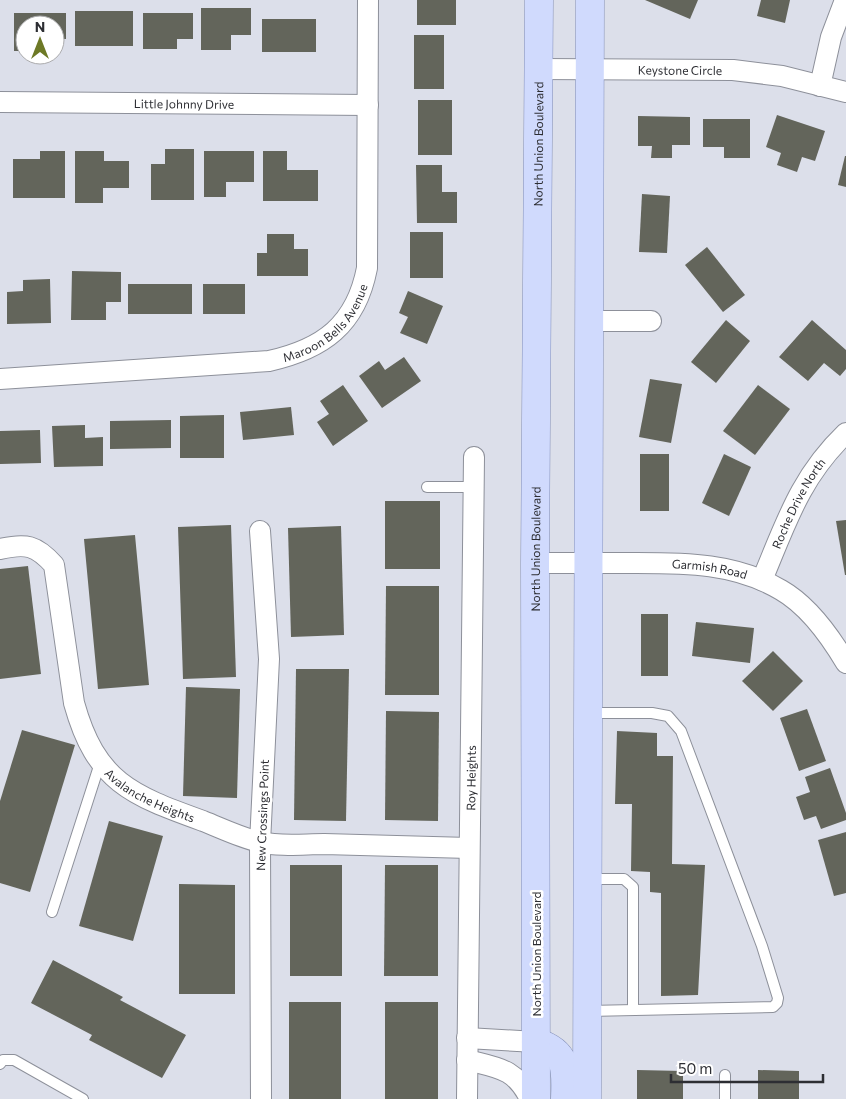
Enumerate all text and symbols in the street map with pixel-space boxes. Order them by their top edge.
north arrow [15,15,65,65]
text: N [35,18,45,35]
street label: Keystone Circle [638,63,722,77]
street label: North Union Boulevard [531,81,545,207]
street label: Little Johnny Drive [134,96,234,111]
street label: Maroon Bells Avenue [281,282,370,364]
street label: Roche Drive North [769,455,828,550]
street label: North Union Boulevard [528,486,543,612]
street label: Garmish Road [672,556,749,581]
street label: Roy Heights [463,745,478,811]
street label: New Crossings Point [253,759,271,871]
street label: Avalanche Heights [102,766,197,824]
street label: North Union Boulevard [529,892,543,1016]
scale bar [671,1052,824,1084]
text: 50 m [678,1059,712,1077]

